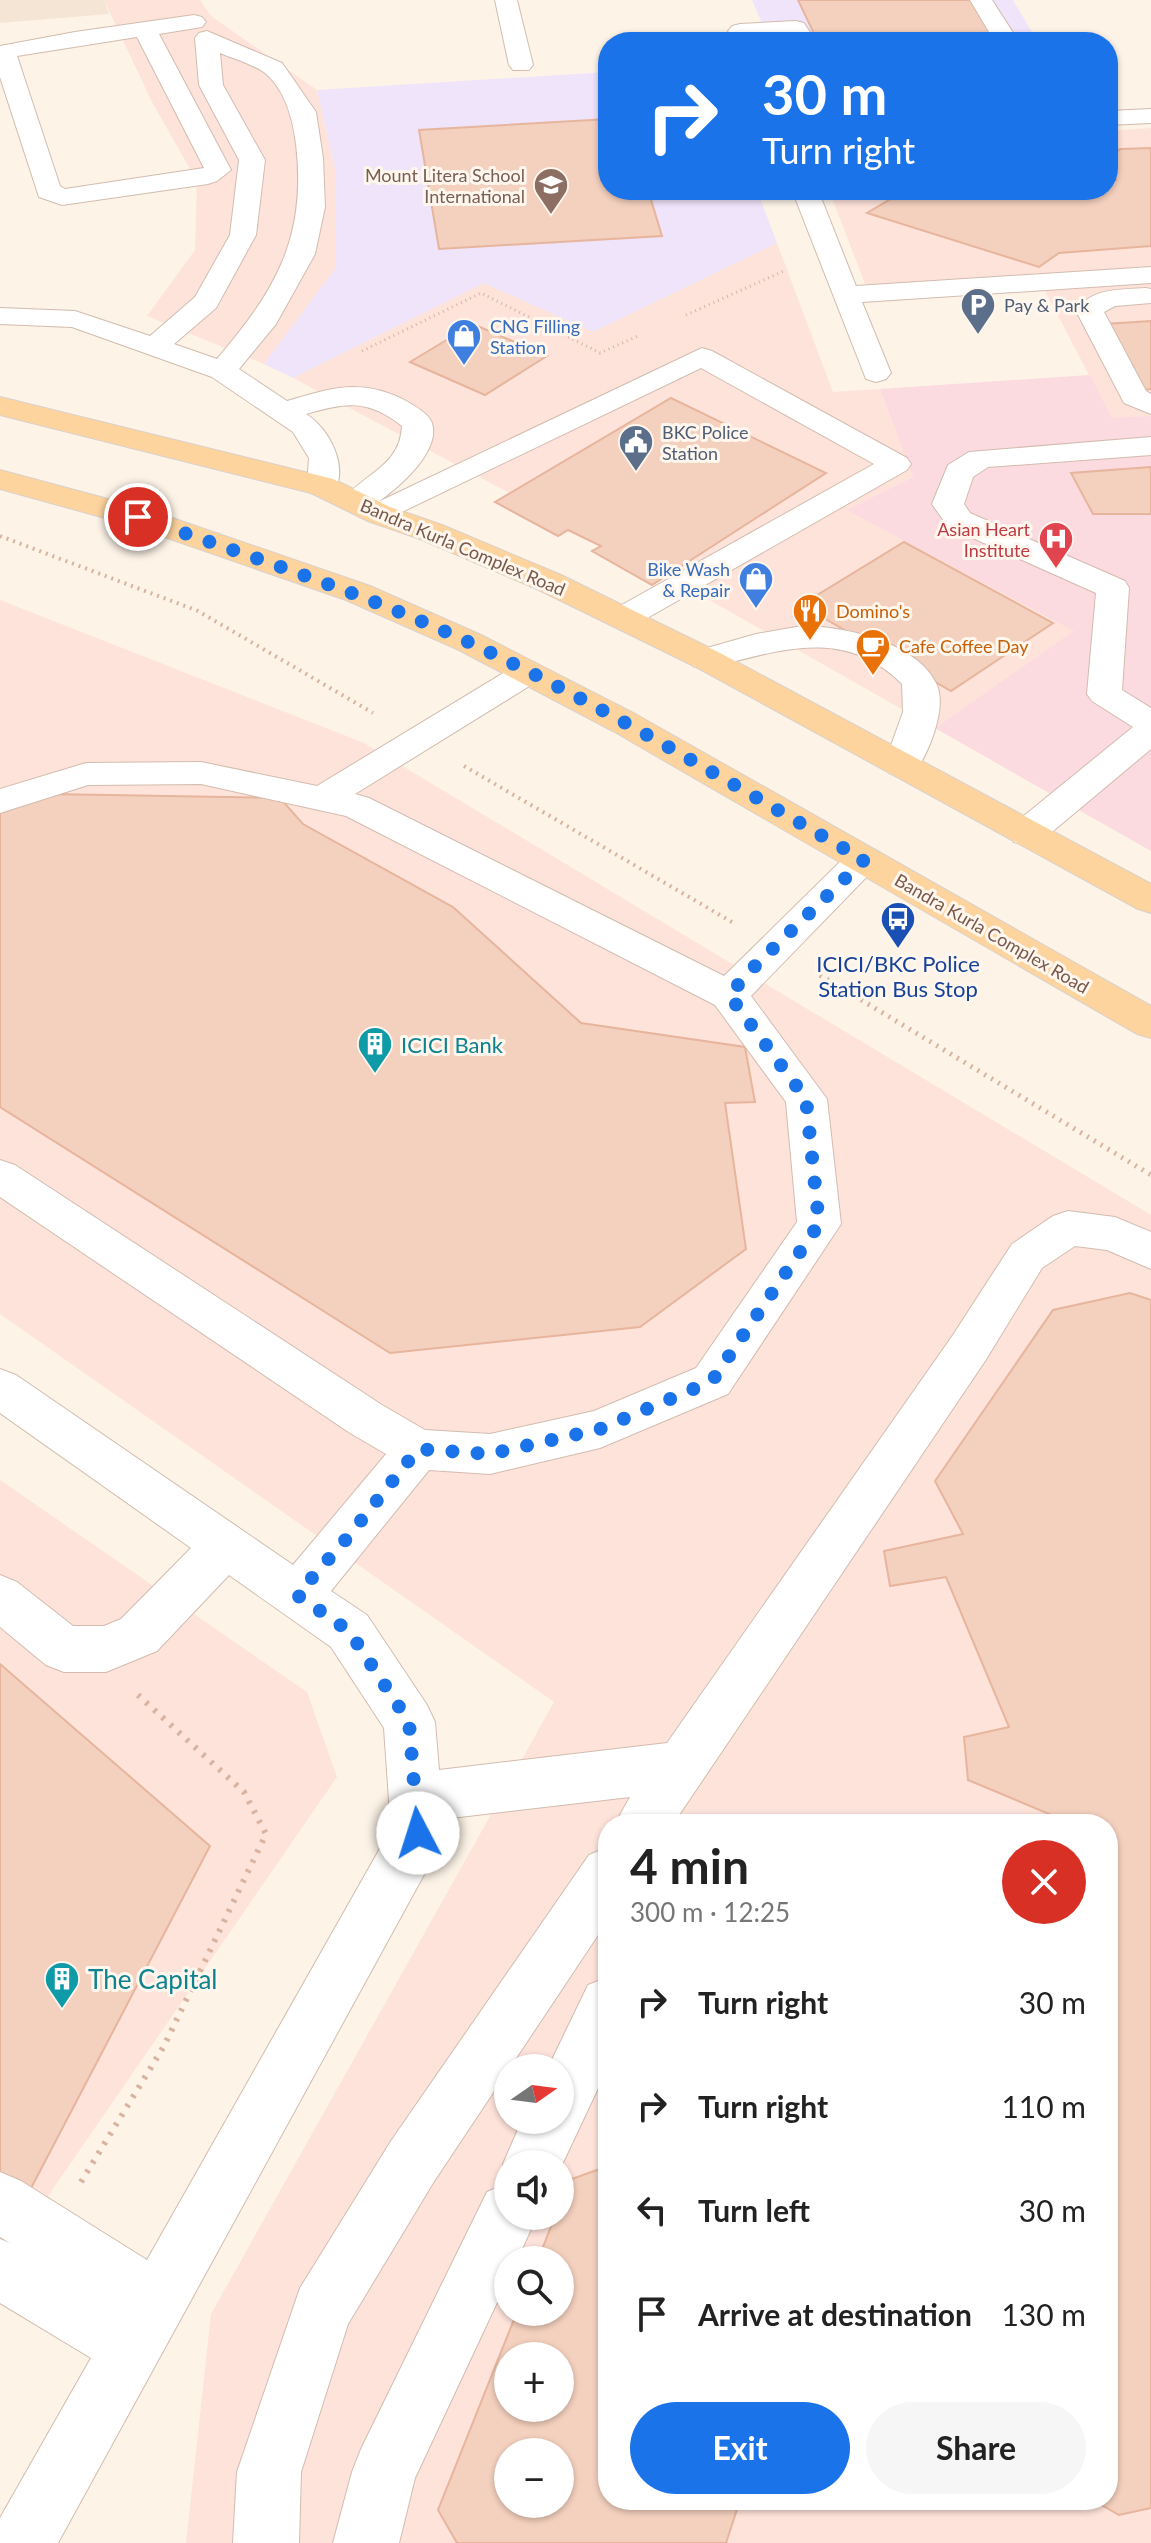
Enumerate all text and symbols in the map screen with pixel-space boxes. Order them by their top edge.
text: 30 m [762,60,887,127]
icon: right [630,64,734,168]
text: Turn right [762,128,915,172]
place label: Mount Litera School International [365,164,525,207]
school or university icon: Mount Litera School International [532,166,570,216]
parking icon: Pay & Park [959,286,997,336]
place label: Pay & Park [1004,294,1090,316]
place label: CNG Filling Station [490,315,580,358]
shop icon: CNG Filling Station [445,317,483,367]
place label: BKC Police Station [662,421,748,464]
public building icon: BKC Police Station [617,423,655,473]
pin [104,483,172,551]
street label: Bandra Kurla Complex Road [357,494,569,600]
icon: arrive [116,495,160,539]
place label: Asian Heart Institute [937,518,1031,561]
hospital icon: Asian Heart Institute [1037,520,1075,570]
place label: Bike Wash & Repair [647,558,730,601]
shop icon: Bike Wash & Repair [737,560,775,610]
restaurant icon: Domino's [791,592,829,642]
place label: Domino's [836,600,910,622]
cafe icon: Cafe Coffee Day [854,627,892,677]
place label: Cafe Coffee Day [899,635,1029,657]
street label: Bandra Kurla Complex Road [891,868,1093,998]
bus stop icon: ICICI/BKC Police Station Bus Stop [879,900,917,950]
place label: ICICI/BKC Police Station Bus Stop [816,950,980,1002]
building icon: ICICI Bank [356,1025,394,1075]
place label: ICICI Bank [401,1031,504,1058]
position arrow [376,1791,460,1875]
text: 4 min [630,1837,749,1894]
button: close [1002,1840,1086,1924]
text: 300 m · 12:25 [630,1896,790,1928]
building icon: The Capital [43,1960,81,2010]
place label: The Capital [88,1963,218,1995]
icon: right [630,1980,674,2024]
text: Turn right [698,1984,828,2020]
text: 30 m [1019,1984,1086,2020]
north arrow [494,2054,574,2134]
map controls [494,2054,574,2518]
icon: right [630,2084,674,2128]
text: Turn right [698,2088,828,2124]
text: 110 m [1001,2088,1086,2124]
button: sound [494,2150,574,2230]
icon: left [630,2188,674,2232]
text: Turn left [698,2192,810,2228]
text: 30 m [1019,2192,1086,2228]
button: search [494,2246,574,2326]
icon: arrive [630,2292,674,2336]
text: Arrive at destination [698,2296,972,2332]
text: 130 m [1001,2296,1086,2332]
button: + [494,2342,574,2422]
button: Exit [630,2402,850,2494]
button: Share [866,2402,1086,2494]
button: − [494,2438,574,2518]

